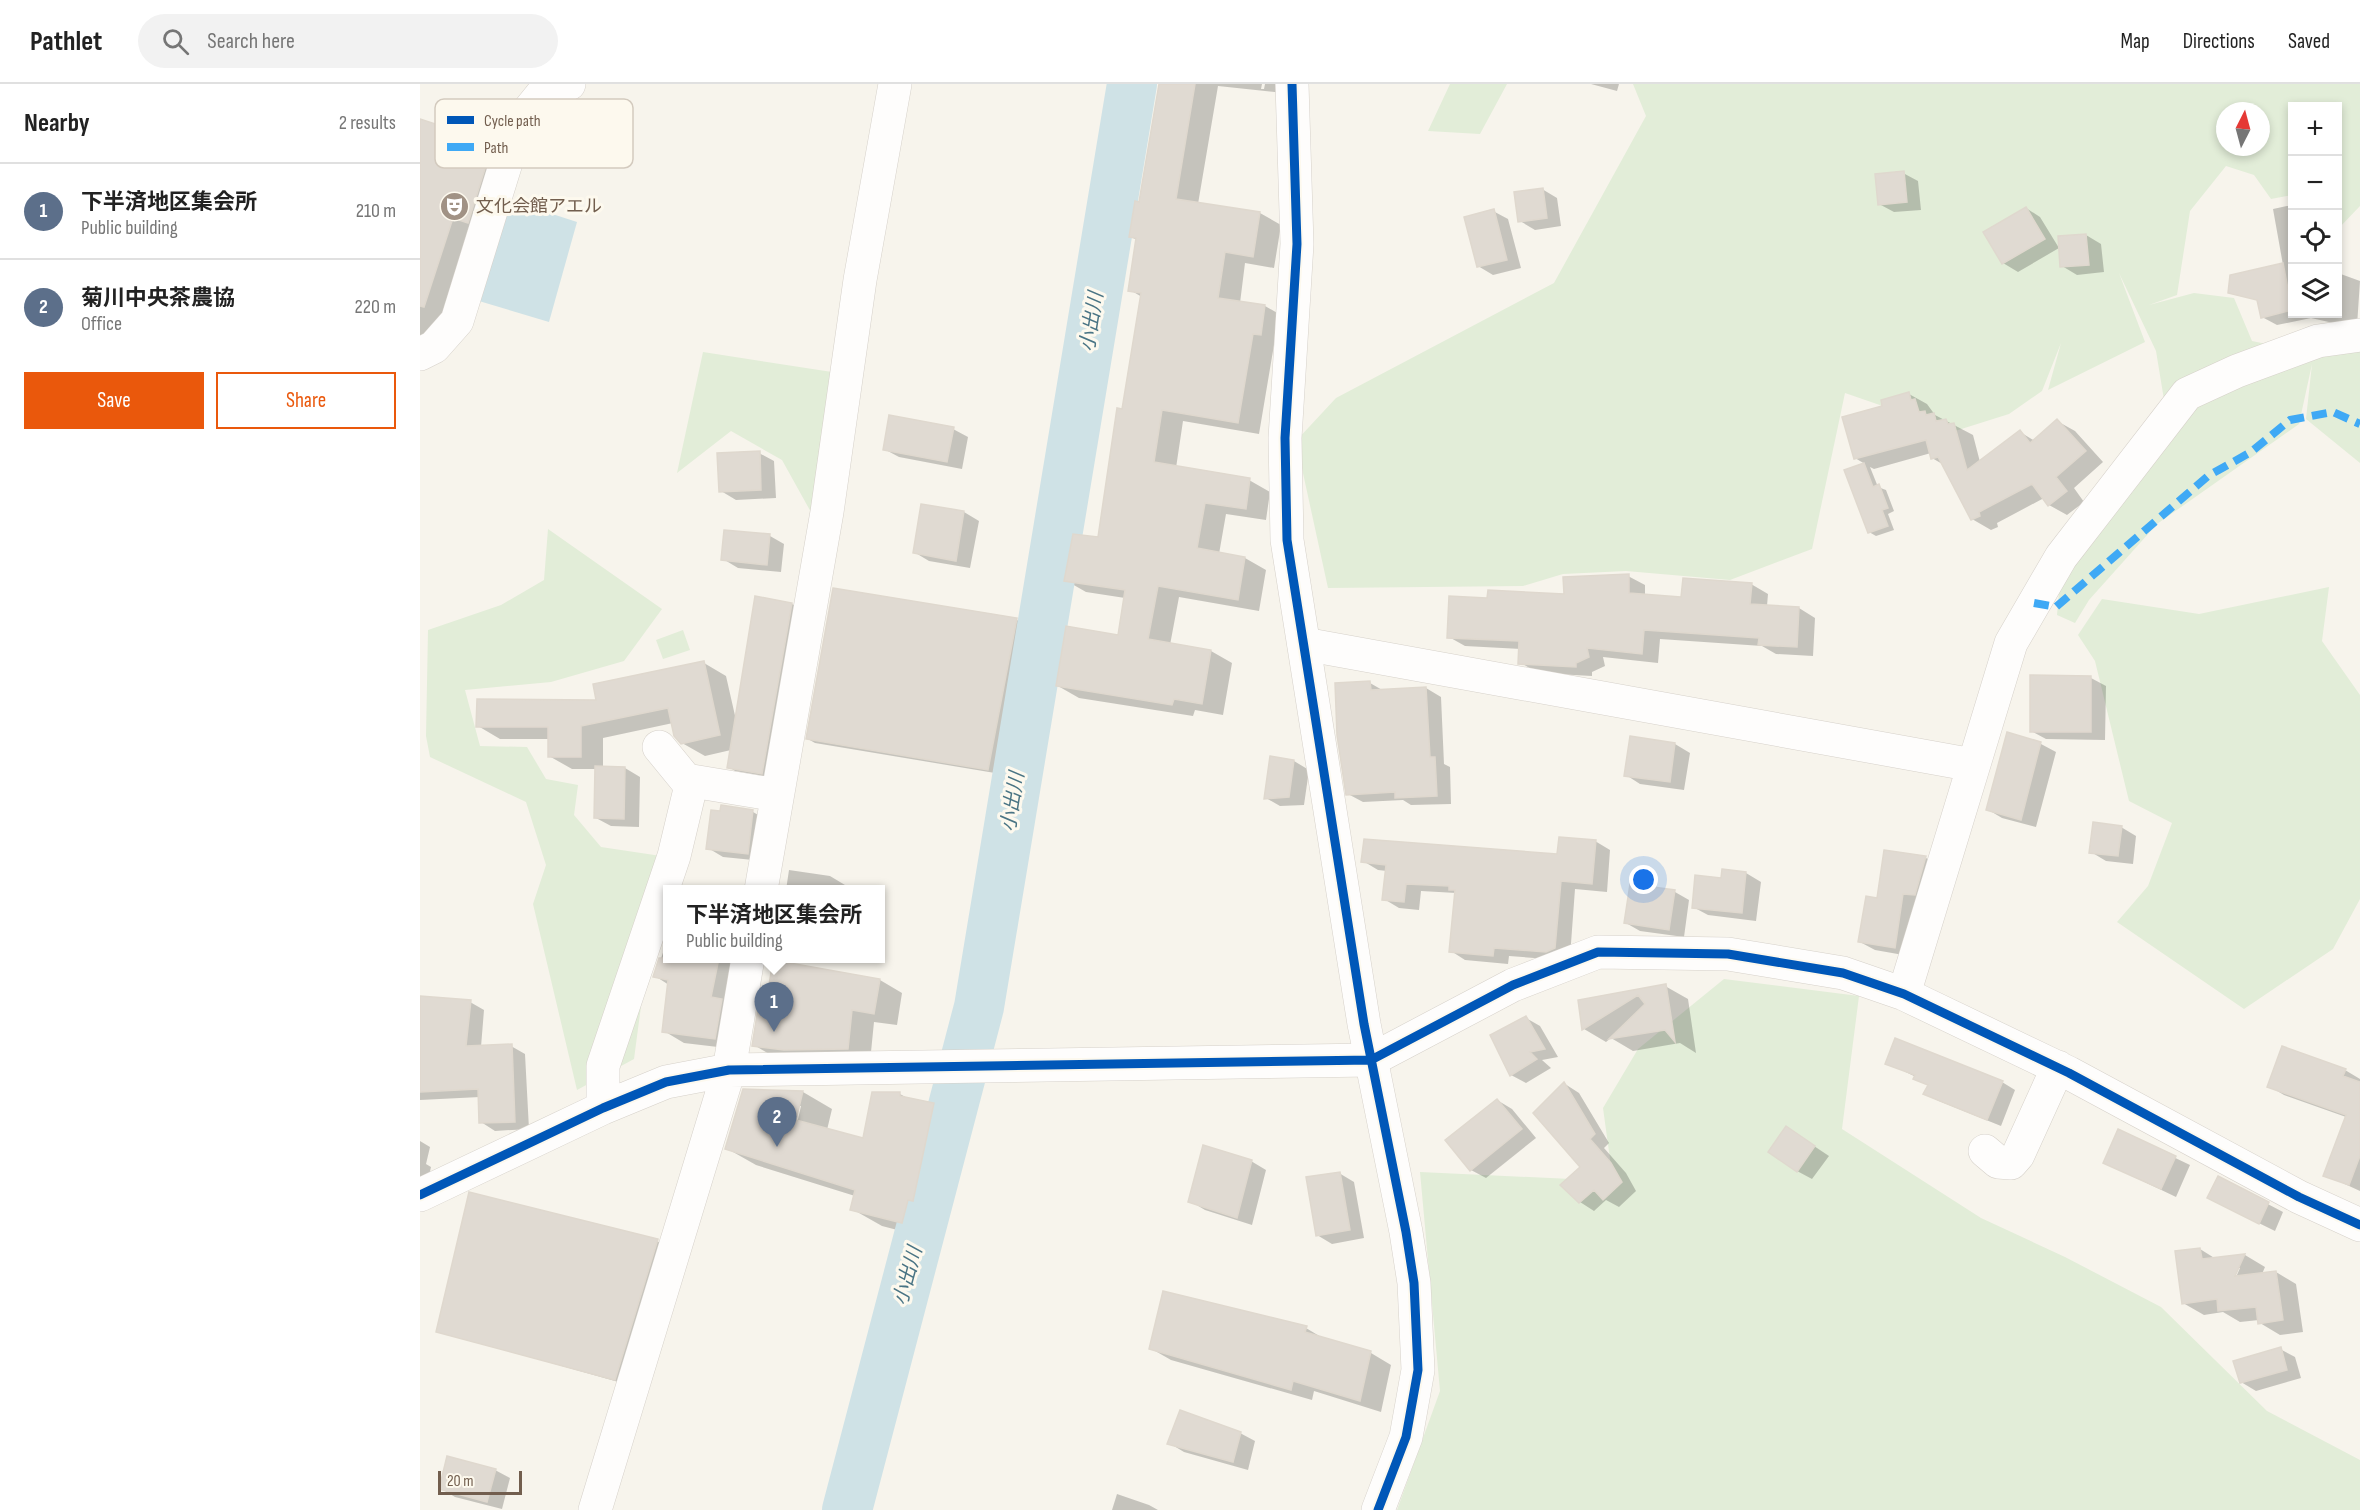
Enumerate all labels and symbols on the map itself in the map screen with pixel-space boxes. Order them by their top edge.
legend [435,99,633,168]
north arrow [2216,102,2270,156]
text: Cycle path [484,112,541,131]
text: Path [484,139,508,158]
theatre icon: 文化会館アエル [439,190,471,222]
place label: 文化会館アエル [476,196,602,217]
water label: 小出川 [1075,289,1109,354]
water label: 小出川 [996,769,1030,834]
your location [1629,865,1658,894]
pin: 1 [754,982,794,1032]
pin: 2 [758,1098,796,1147]
water label: 小出川 [889,1242,928,1308]
scale bar [438,1468,522,1496]

